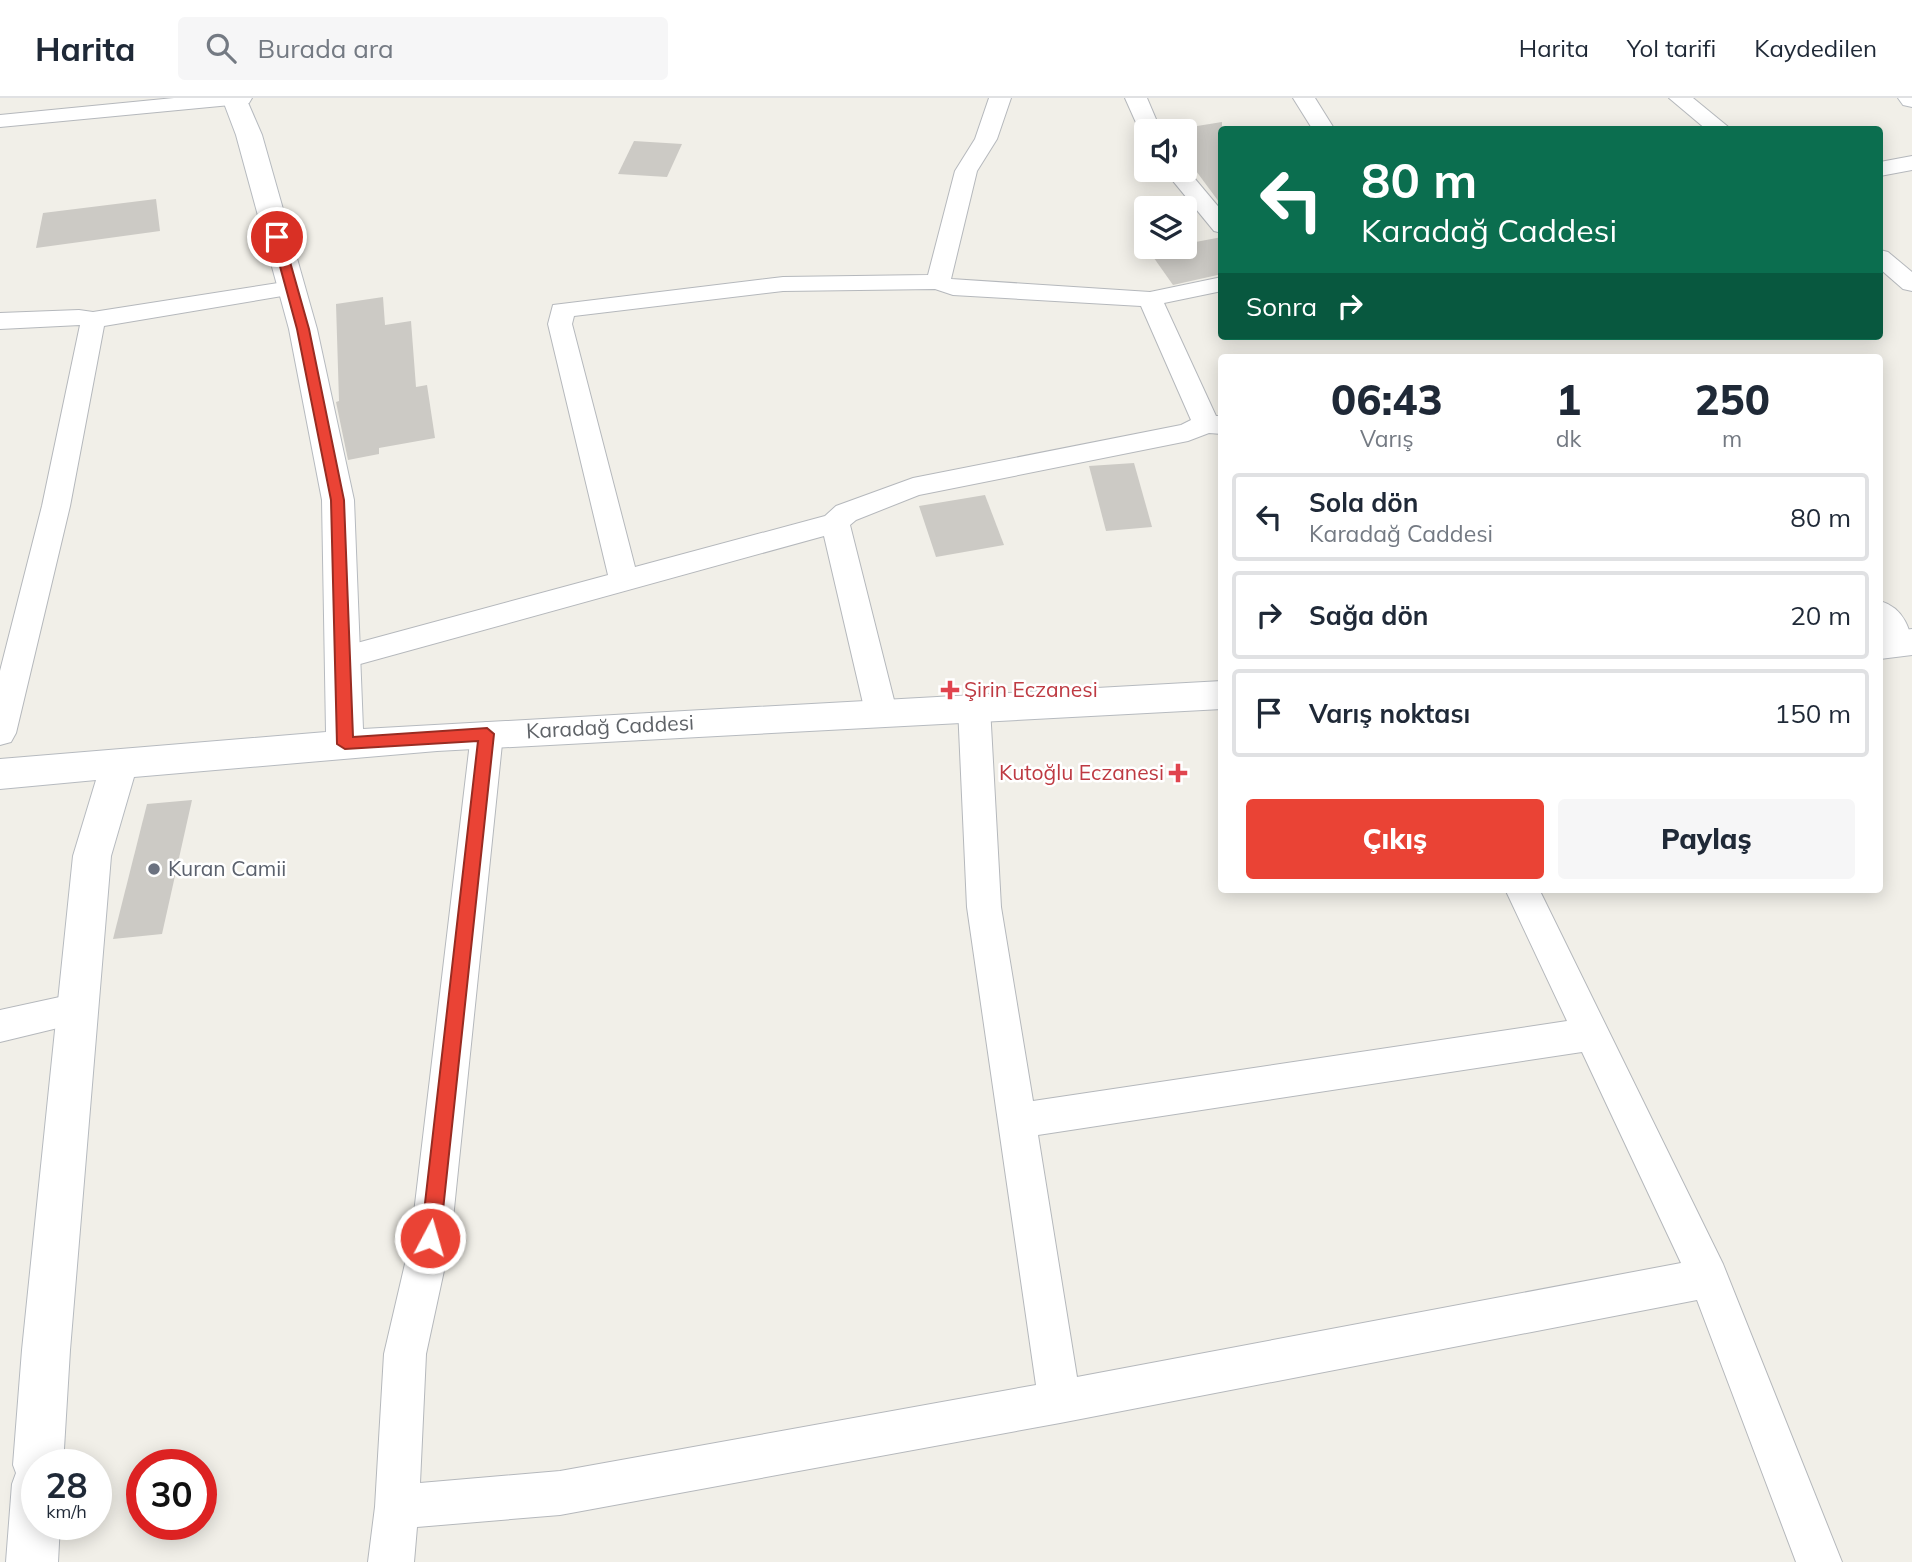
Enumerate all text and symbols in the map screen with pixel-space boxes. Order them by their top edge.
search box [178,17,668,80]
text: Harita [35,28,136,69]
icon: search [202,29,240,67]
text: Burada ara [258,32,394,65]
text: Harita [1519,33,1589,63]
text: Yol tarifi [1627,33,1716,63]
text: Kaydedilen [1754,33,1877,63]
map controls [1134,119,1197,259]
button: sound [1134,119,1197,182]
text: 80 m [1361,149,1477,210]
icon: left [1246,154,1337,245]
button: layers [1134,196,1197,259]
pin [247,207,307,267]
text: Karadağ Caddesi [1361,210,1617,250]
icon: arrive [258,218,296,256]
icon: right [1331,287,1369,325]
text: Sonra [1246,290,1317,323]
text: 06:43 [1331,373,1443,426]
text: 1 [1556,373,1581,426]
text: 250 [1694,373,1770,426]
text: Varış [1360,424,1414,453]
text: dk [1556,424,1581,453]
text: m [1722,424,1742,453]
text: Sola dön [1309,486,1418,519]
icon: left [1250,498,1288,536]
text: 80 m [1790,501,1851,534]
text: Karadağ Caddesi [1309,519,1493,548]
icon: right [1250,596,1288,634]
text: Sağa dön [1309,599,1429,632]
text: 20 m [1790,599,1851,632]
place label: Şirin Eczanesi [964,676,1098,702]
marker: Şirin Eczanesi [942,682,958,698]
icon: arrive [1250,694,1288,732]
text: Varış noktası [1309,697,1470,730]
text: 150 m [1775,697,1851,730]
street label: Karadağ Caddesi [525,709,695,743]
place label: Kutoğlu Eczanesi [999,759,1164,785]
marker: Kutoğlu Eczanesi [1170,765,1186,781]
button: Çıkış [1246,799,1544,879]
button: Paylaş [1558,799,1855,879]
place label: Kuran Camii [168,855,286,881]
marker: Kuran Camii [146,861,162,877]
position arrow [393,1201,467,1275]
speed limit sign: 30 [126,1449,217,1540]
text: 28 [45,1463,88,1507]
text: km/h [46,1500,87,1523]

